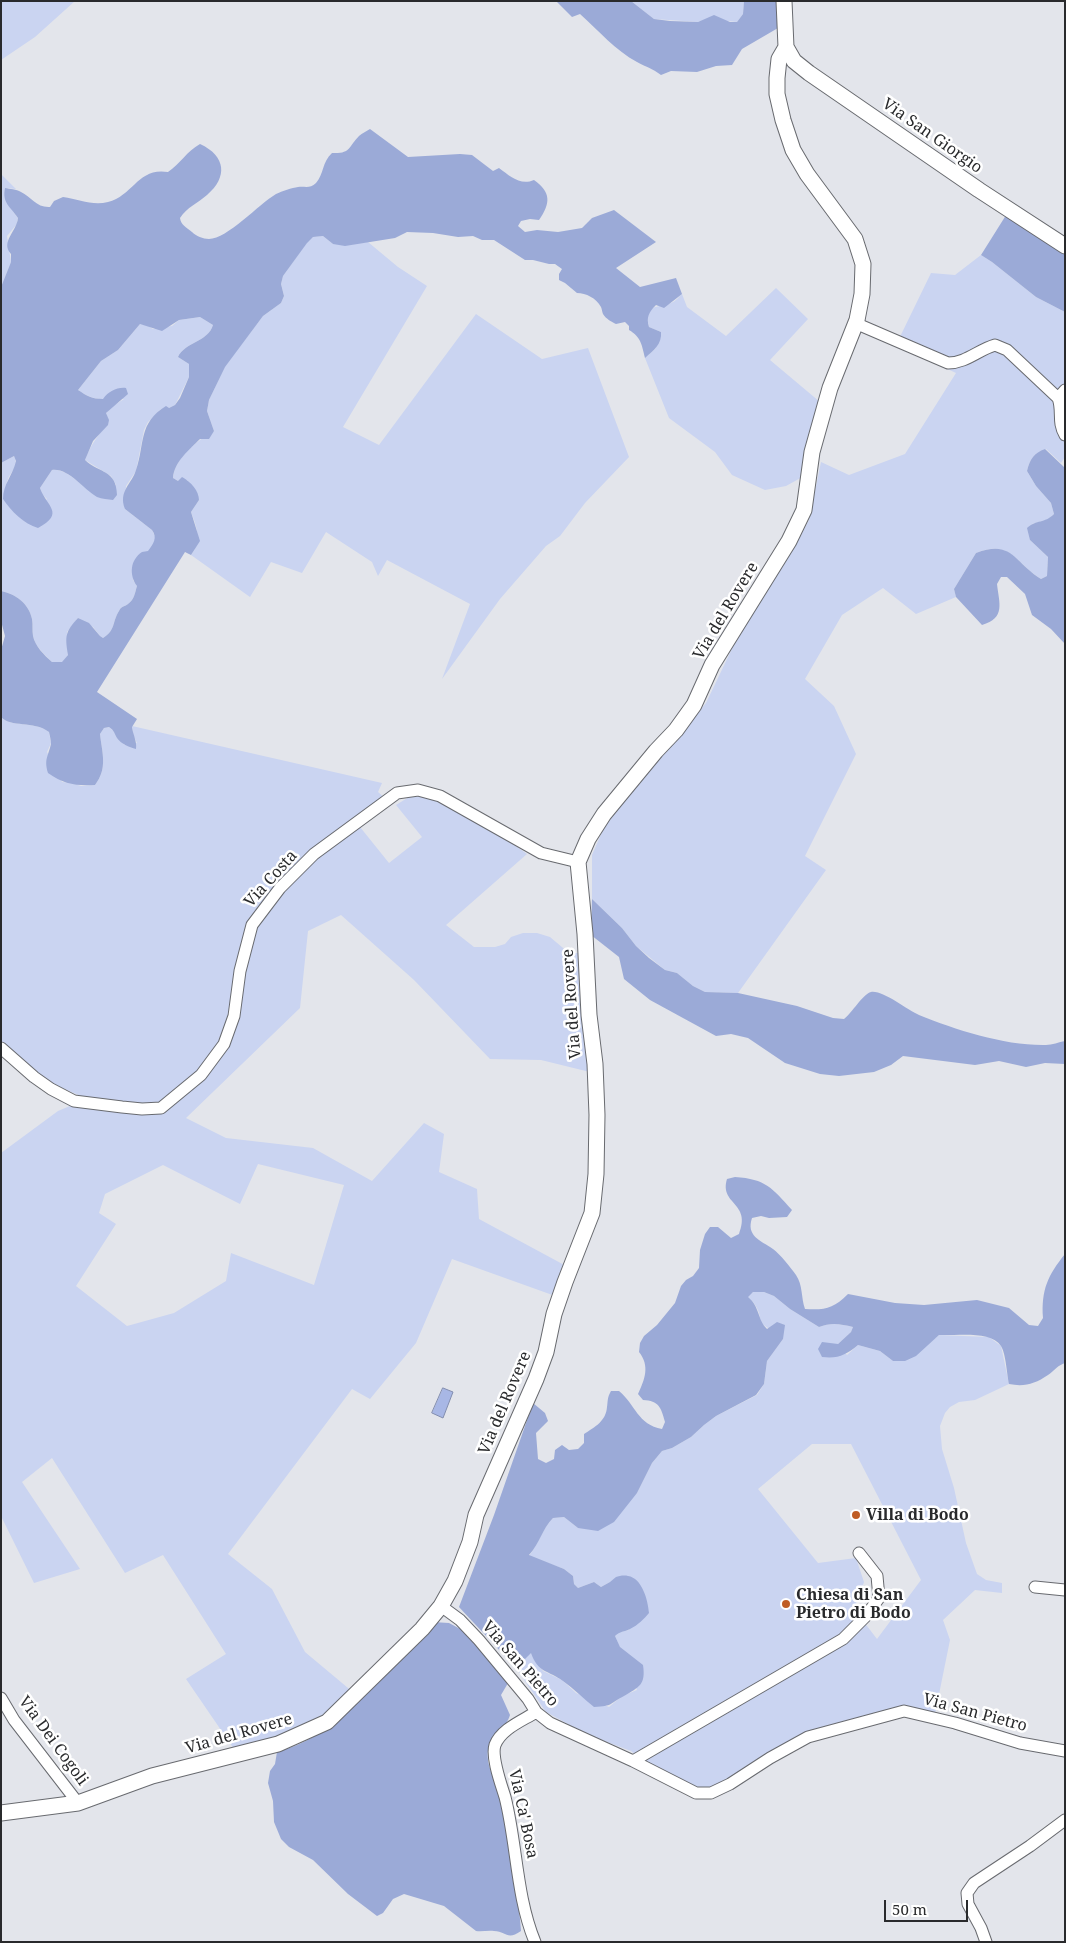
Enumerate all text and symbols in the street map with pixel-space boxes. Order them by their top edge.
street label: Via San Giorgio [878,94,986,178]
street label: Via del Rovere [689,559,763,663]
street label: Via Costa [240,847,302,911]
street label: Via del Rovere [559,948,585,1060]
street label: Via del Rovere [475,1349,535,1457]
place label: Villa di Bodo [866,1505,969,1525]
marker: Villa di Bodo [850,1509,862,1521]
place label: Chiesa di San Pietro di Bodo [796,1585,911,1623]
marker: Chiesa di San Pietro di Bodo [780,1598,792,1610]
street label: Via San Pietro [478,1617,562,1711]
street label: Via San Pietro [921,1690,1029,1736]
street label: Via Dei Cogoli [14,1693,92,1789]
street label: Via del Rovere [183,1710,295,1758]
street label: Via Ca' Bosa [504,1768,542,1860]
scale bar [886,1890,970,1922]
text: 50 m [892,1899,927,1919]

